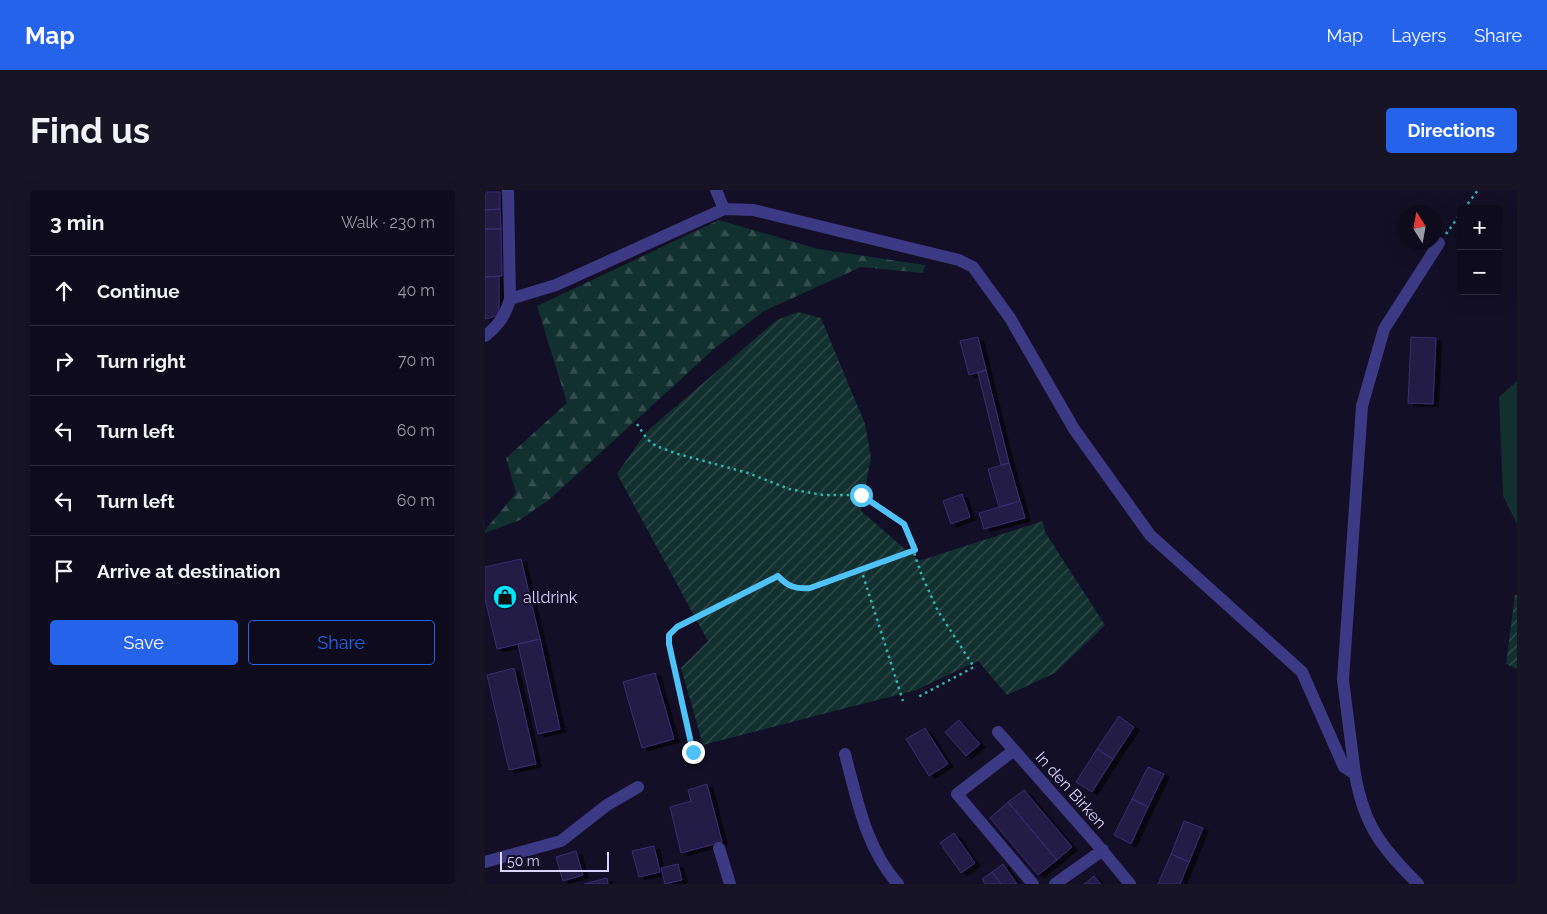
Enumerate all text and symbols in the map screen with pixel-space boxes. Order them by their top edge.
text: Map [25,21,75,50]
text: Map [1327,25,1363,46]
text: Layers [1391,25,1446,46]
text: Share [1474,25,1522,46]
button: Directions [1386,108,1517,153]
text: Find us [30,110,150,151]
north arrow [1397,205,1442,250]
map controls [1457,205,1502,295]
button: + [1457,205,1502,250]
text: 3 min [50,210,104,235]
text: Walk · 230 m [341,213,435,232]
button: − [1457,250,1502,295]
icon: ahead [50,277,78,305]
text: Continue [97,280,180,302]
text: 40 m [398,281,435,300]
icon: right [50,347,78,375]
text: Turn right [97,350,186,372]
text: 70 m [398,351,435,370]
icon: left [50,417,78,445]
text: Turn left [97,420,174,442]
text: 60 m [397,421,435,440]
route start [850,484,873,507]
icon: left [50,487,78,515]
text: Turn left [97,490,174,512]
text: 60 m [397,491,435,510]
icon: arrive [50,557,78,585]
text: Arrive at destination [97,560,281,582]
shop icon: alldrink [492,584,518,610]
place label: alldrink [523,588,578,607]
button: Save [50,620,238,665]
button: Share [248,620,435,665]
route end [682,741,705,764]
street label: In den Birken [1032,748,1110,832]
scale bar [500,849,609,872]
text: 50 m [507,853,540,869]

